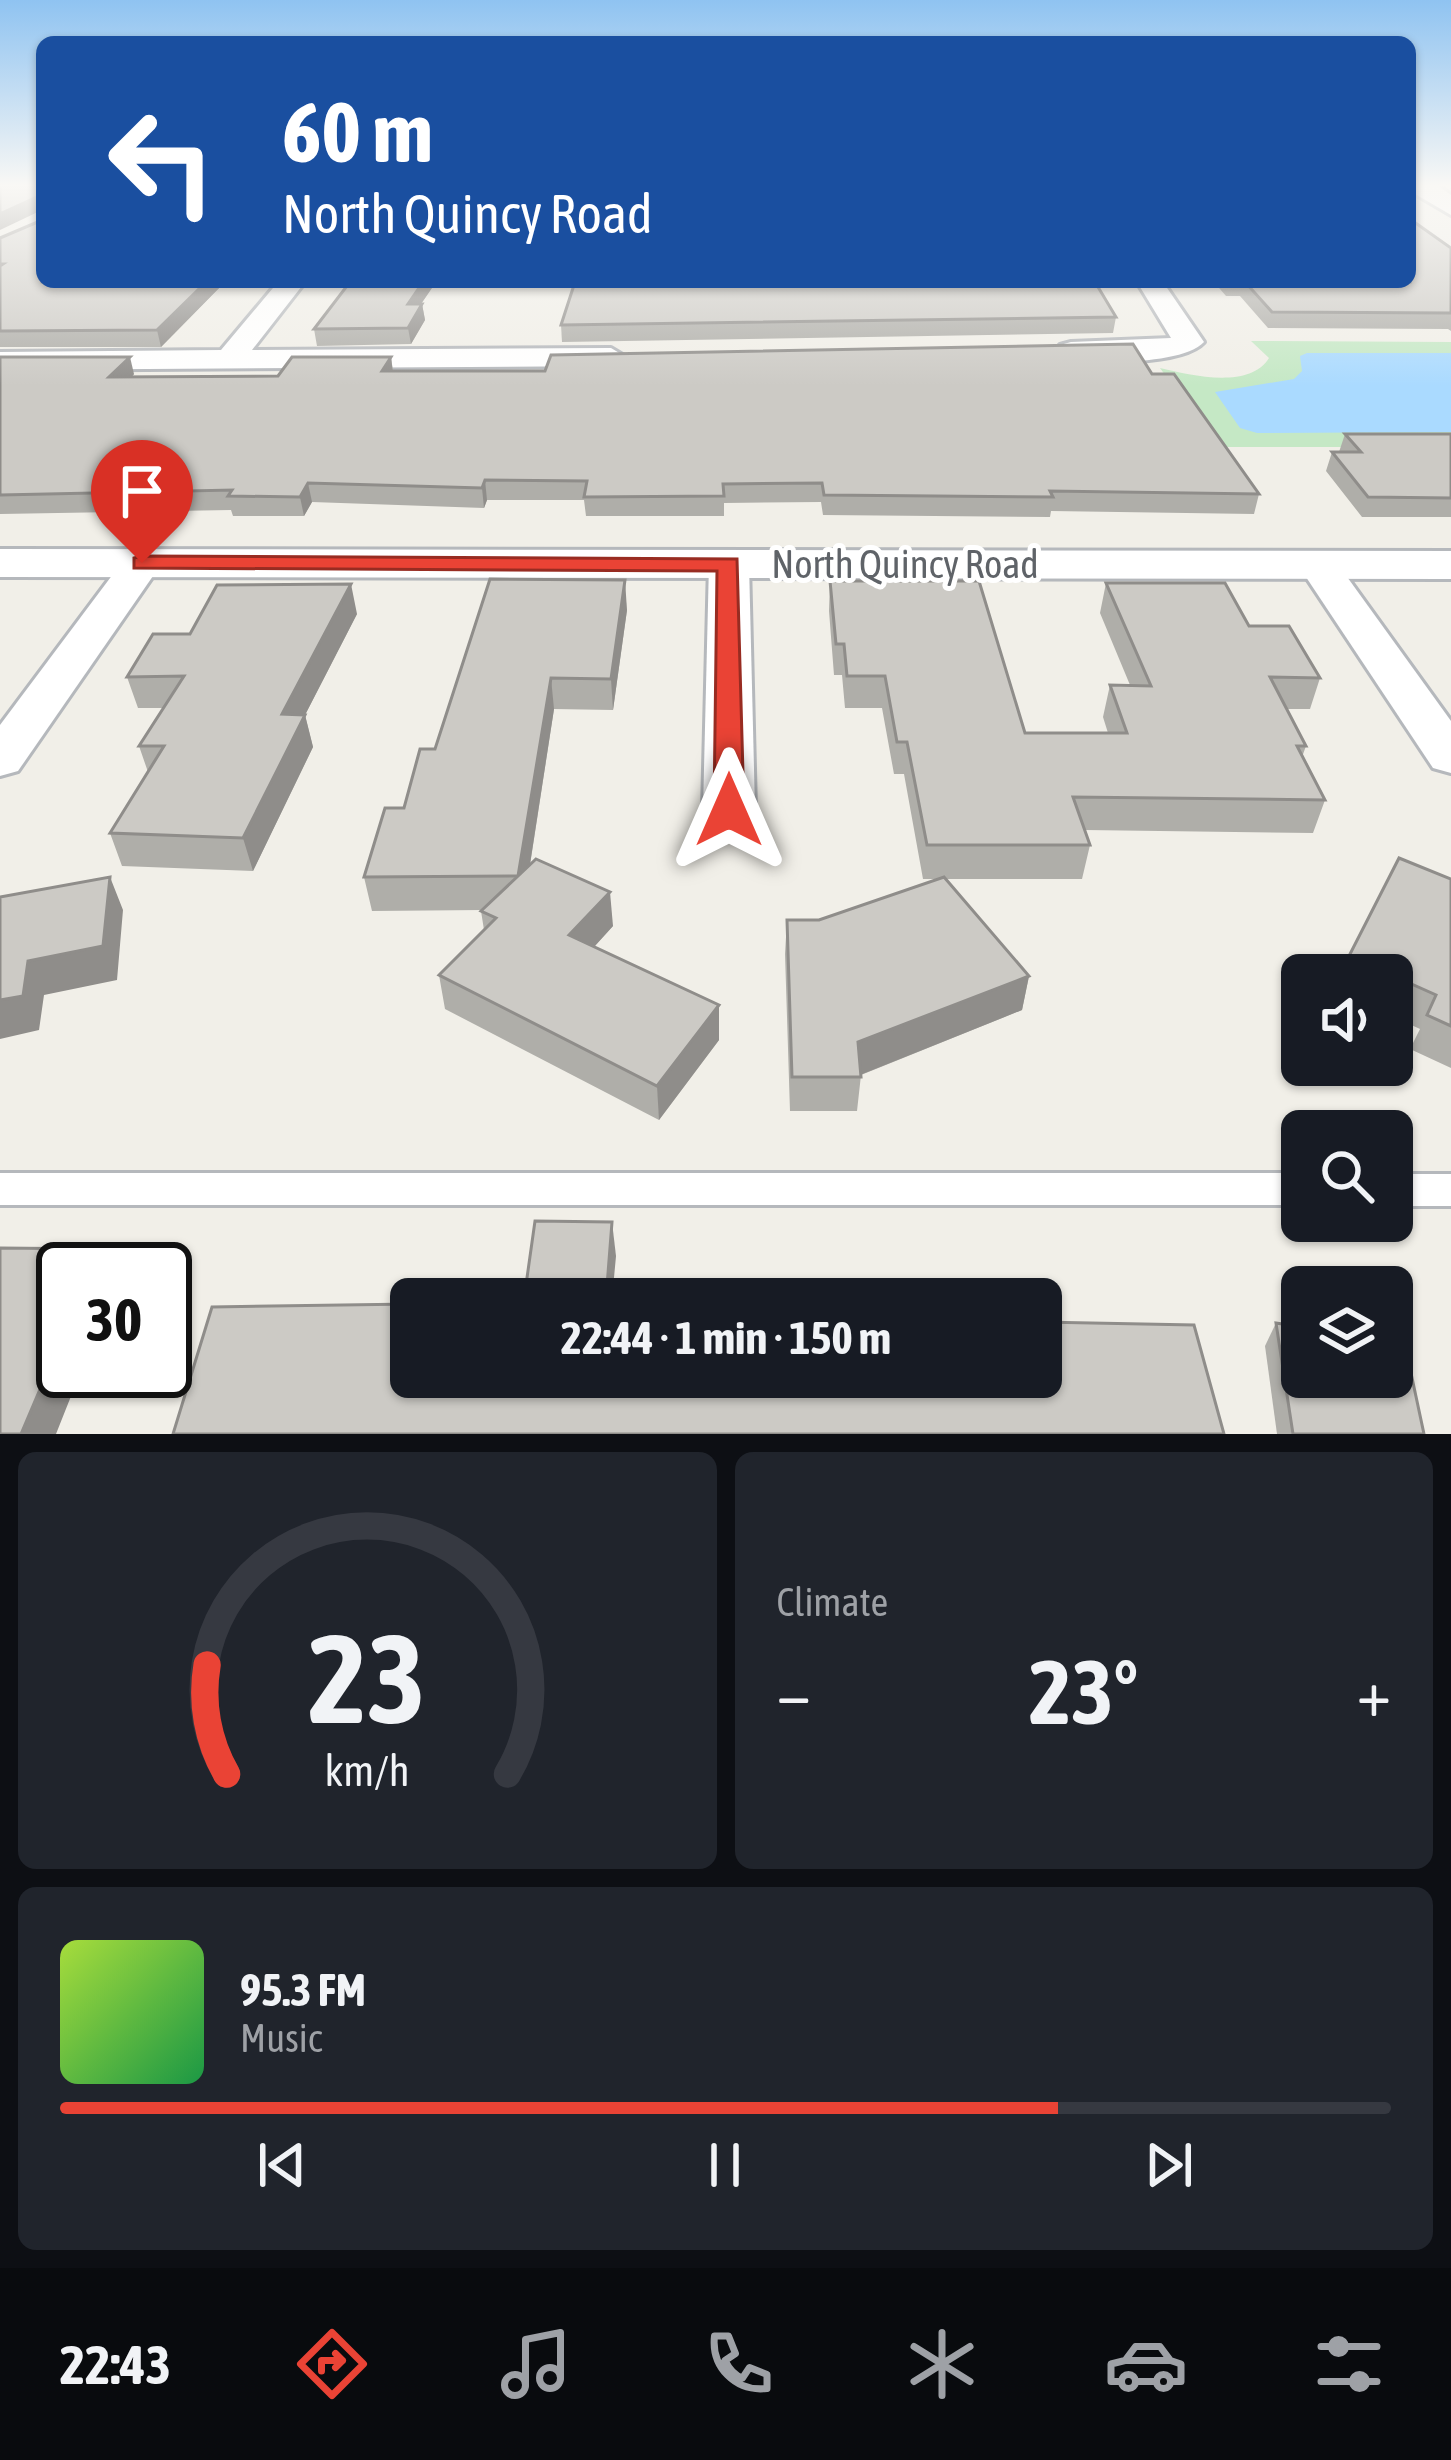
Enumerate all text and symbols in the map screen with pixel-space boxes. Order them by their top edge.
icon: left [84,84,240,240]
text: 60 m [282,84,433,180]
text: North Quincy Road [282,183,653,244]
pin [91,440,193,563]
icon: arrive [109,458,175,524]
street label: North Quincy Road [771,542,1039,586]
position arrow [666,747,792,873]
map controls [1281,954,1413,1398]
button: sound [1281,954,1413,1086]
button: search [1281,1110,1413,1242]
speed limit sign: 30 [36,1242,192,1398]
button: layers [1281,1266,1413,1398]
text: 22:44 · 1 min · 150 m [561,1312,891,1364]
text: Climate [777,1580,888,1624]
text: 23 [309,1606,426,1749]
text: 23° [1029,1640,1138,1743]
text: − [777,1654,811,1730]
text: + [1357,1654,1391,1730]
text: km/h [325,1745,410,1794]
text: 95.3 FM [240,1964,366,2016]
text: Music [240,2016,322,2060]
icon: previous [249,2132,315,2198]
icon: pause [692,2132,758,2198]
icon: next [1136,2132,1202,2198]
icon: directions [290,2322,374,2406]
icon: music [494,2322,578,2406]
icon: phone [697,2322,781,2406]
icon: climate [900,2322,984,2406]
icon: car [1104,2322,1188,2406]
icon: filters [1307,2322,1391,2406]
text: 22:43 [60,2334,171,2395]

